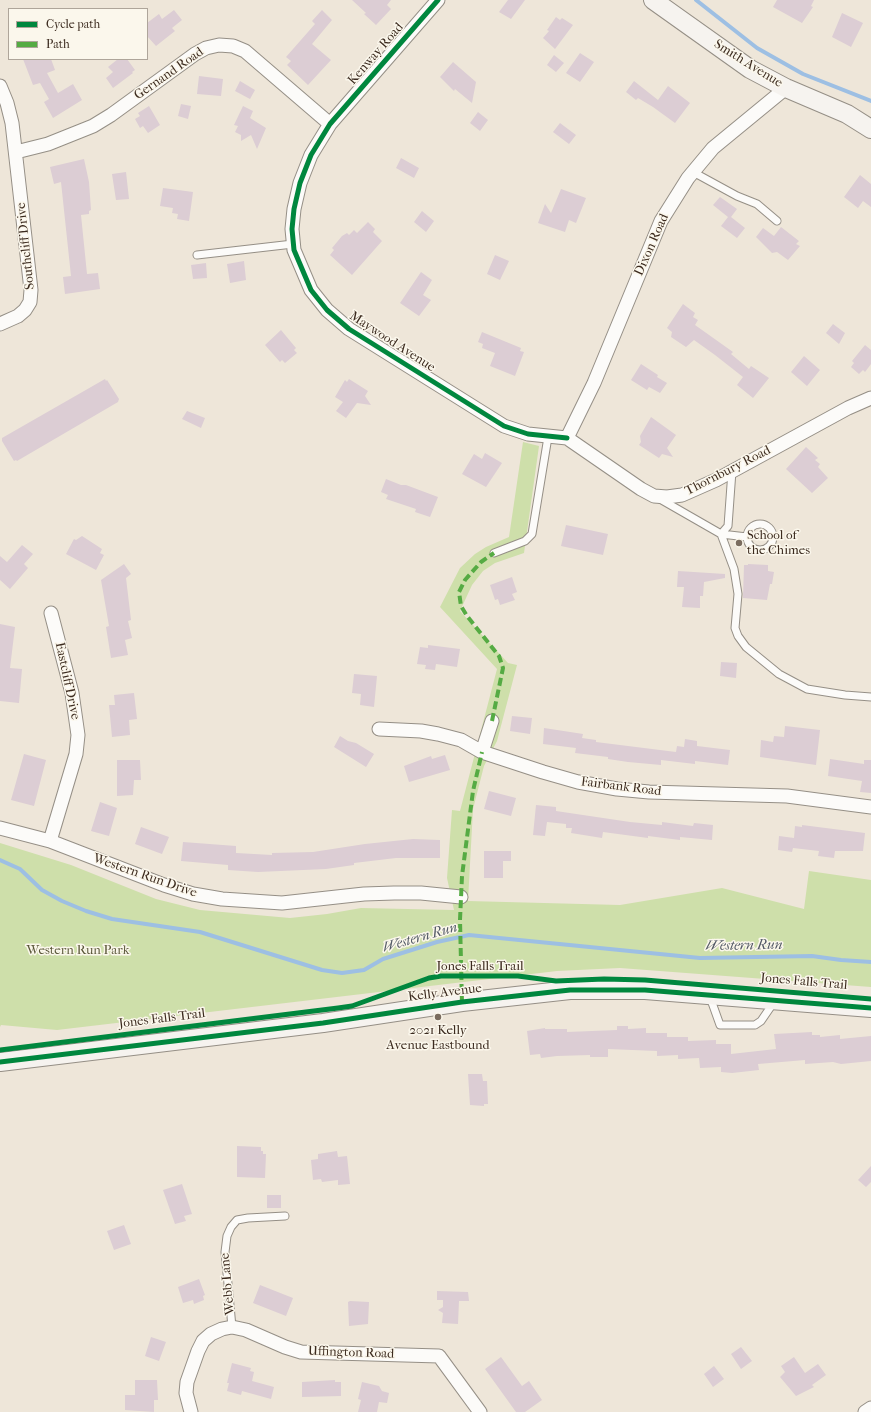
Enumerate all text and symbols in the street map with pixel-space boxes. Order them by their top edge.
legend [8,8,148,60]
text: Cycle path [46,17,100,31]
street label: Kenway Road [345,20,407,88]
text: Path [46,37,70,51]
street label: Smith Avenue [711,37,785,91]
street label: Gernand Road [131,44,207,104]
street label: Southcliff Drive [14,202,38,290]
street label: Dixon Road [631,212,673,278]
street label: Maywood Avenue [346,308,438,376]
street label: Thornbury Road [683,443,773,499]
place label: School of the Chimes [747,528,810,559]
marker: School of the Chimes [734,538,744,548]
street label: Eastcliff Drive [51,641,83,721]
street label: Fairbank Road [580,774,662,800]
street label: Western Run Drive [91,851,199,901]
water label: Western Run [381,919,459,957]
water label: Western Run [705,937,783,955]
park label: Western Run Park [27,943,129,959]
street label: Jones Falls Trail [436,959,524,975]
street label: Jones Falls Trail [760,970,848,994]
street label: Kelly Avenue [407,981,483,1005]
street label: Jones Falls Trail [118,1006,206,1032]
marker: 2021 Kelly Avenue Eastbound [433,1012,443,1022]
place label: 2021 Kelly Avenue Eastbound [386,1023,490,1054]
street label: Webb Lane [218,1252,238,1316]
street label: Uffington Road [307,1344,395,1362]

